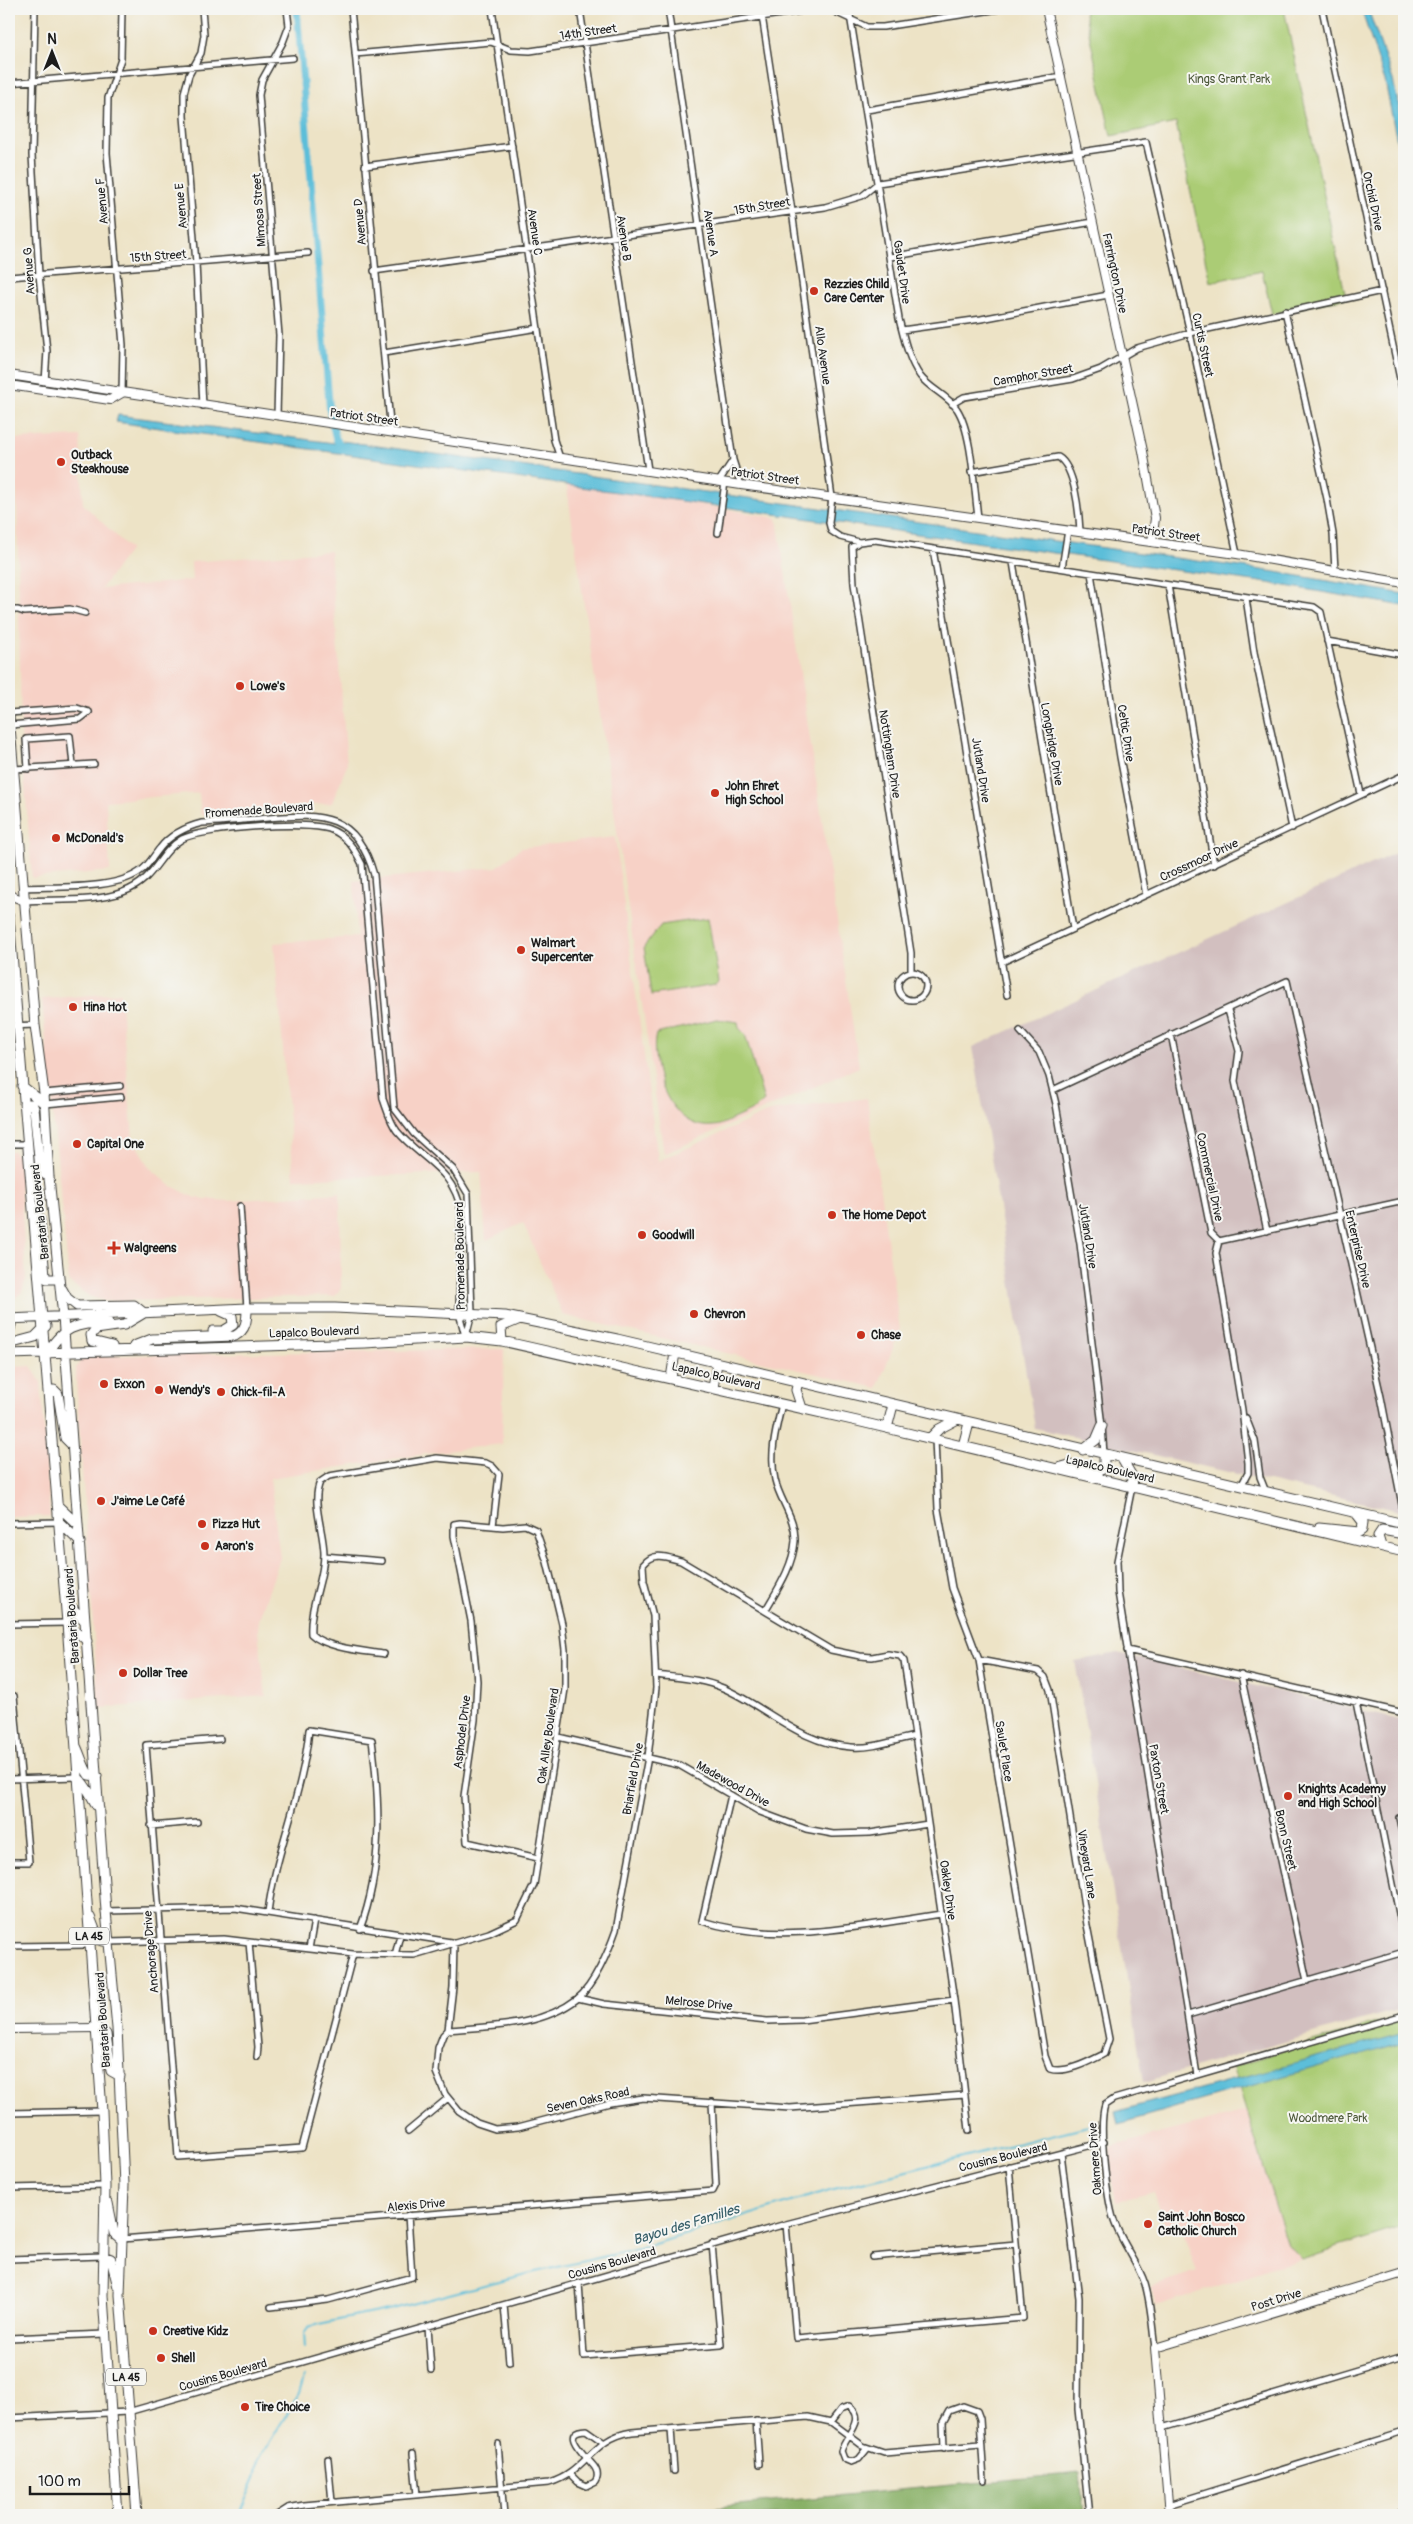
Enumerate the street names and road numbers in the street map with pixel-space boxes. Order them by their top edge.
street label: 14th Street [559,21,618,44]
street label: Orchid Drive [1359,170,1386,232]
street label: Mimosa Street [249,173,270,247]
street label: Avenue F [93,177,112,225]
street label: Avenue E [172,183,191,229]
street label: 15th Street [733,195,791,218]
street label: Avenue D [351,197,370,246]
street label: Avenue C [524,208,545,256]
street label: Avenue A [700,209,721,258]
street label: Avenue B [613,214,634,262]
street label: Farrington Drive [1099,232,1130,315]
street label: Gaudet Drive [890,239,913,305]
street label: Avenue G [20,247,39,295]
street label: 15th Street [129,247,187,266]
street label: Curtis Street [1188,312,1217,379]
street label: Allo Avenue [811,325,834,386]
street label: Camphor Street [992,361,1074,390]
street label: Patriot Street [329,405,399,430]
street label: Patriot Street [730,464,800,489]
street label: Patriot Street [1131,521,1201,546]
street label: Longbridge Drive [1037,701,1066,787]
street label: Celtic Drive [1114,704,1137,763]
street label: Nottingham Drive [875,709,904,799]
street label: Jutland Drive [968,737,993,804]
street label: Promenade Boulevard [204,799,314,822]
street label: Crossmoor Drive [1158,836,1241,885]
street label: Commercial Drive [1193,1132,1226,1223]
street label: Barataria Boulevard [28,1163,53,1260]
street label: Promenade Boulevard [452,1201,469,1310]
street label: Jutland Drive [1075,1203,1100,1270]
street label: Enterprise Drive [1341,1209,1374,1290]
street label: Lapalco Boulevard [269,1323,360,1342]
street label: Lapalco Boulevard [670,1359,762,1394]
street label: Lapalco Boulevard [1064,1452,1156,1487]
street label: Barataria Boulevard [62,1568,83,1664]
street label: Oak Alley Boulevard [534,1687,563,1785]
street label: Asphodel Drive [451,1694,474,1770]
street label: Saulet Place [991,1719,1016,1783]
street label: Briarfield Drive [620,1742,647,1816]
street label: Paxton Street [1145,1743,1172,1815]
street label: Madewood Drive [694,1758,772,1811]
street label: Bonn Street [1271,1808,1300,1872]
street label: Vineyard Lane [1074,1828,1099,1900]
street label: Oakley Drive [936,1859,959,1921]
street label: Anchorage Drive [140,1910,163,1994]
road number: LA 45 [69,1928,109,1944]
street label: Barataria Boulevard [93,1972,114,2068]
street label: Melrose Drive [665,1993,733,2014]
street label: Seven Oaks Road [545,2084,631,2117]
street label: Oakmere Drive [1085,2122,1106,2196]
street label: Cousins Boulevard [957,2139,1049,2176]
street label: Alexis Drive [386,2195,446,2216]
street label: Cousins Boulevard [566,2244,658,2283]
street label: Post Drive [1249,2286,1303,2315]
street label: Cousins Boulevard [177,2356,269,2395]
road number: LA 45 [106,2368,146,2386]

